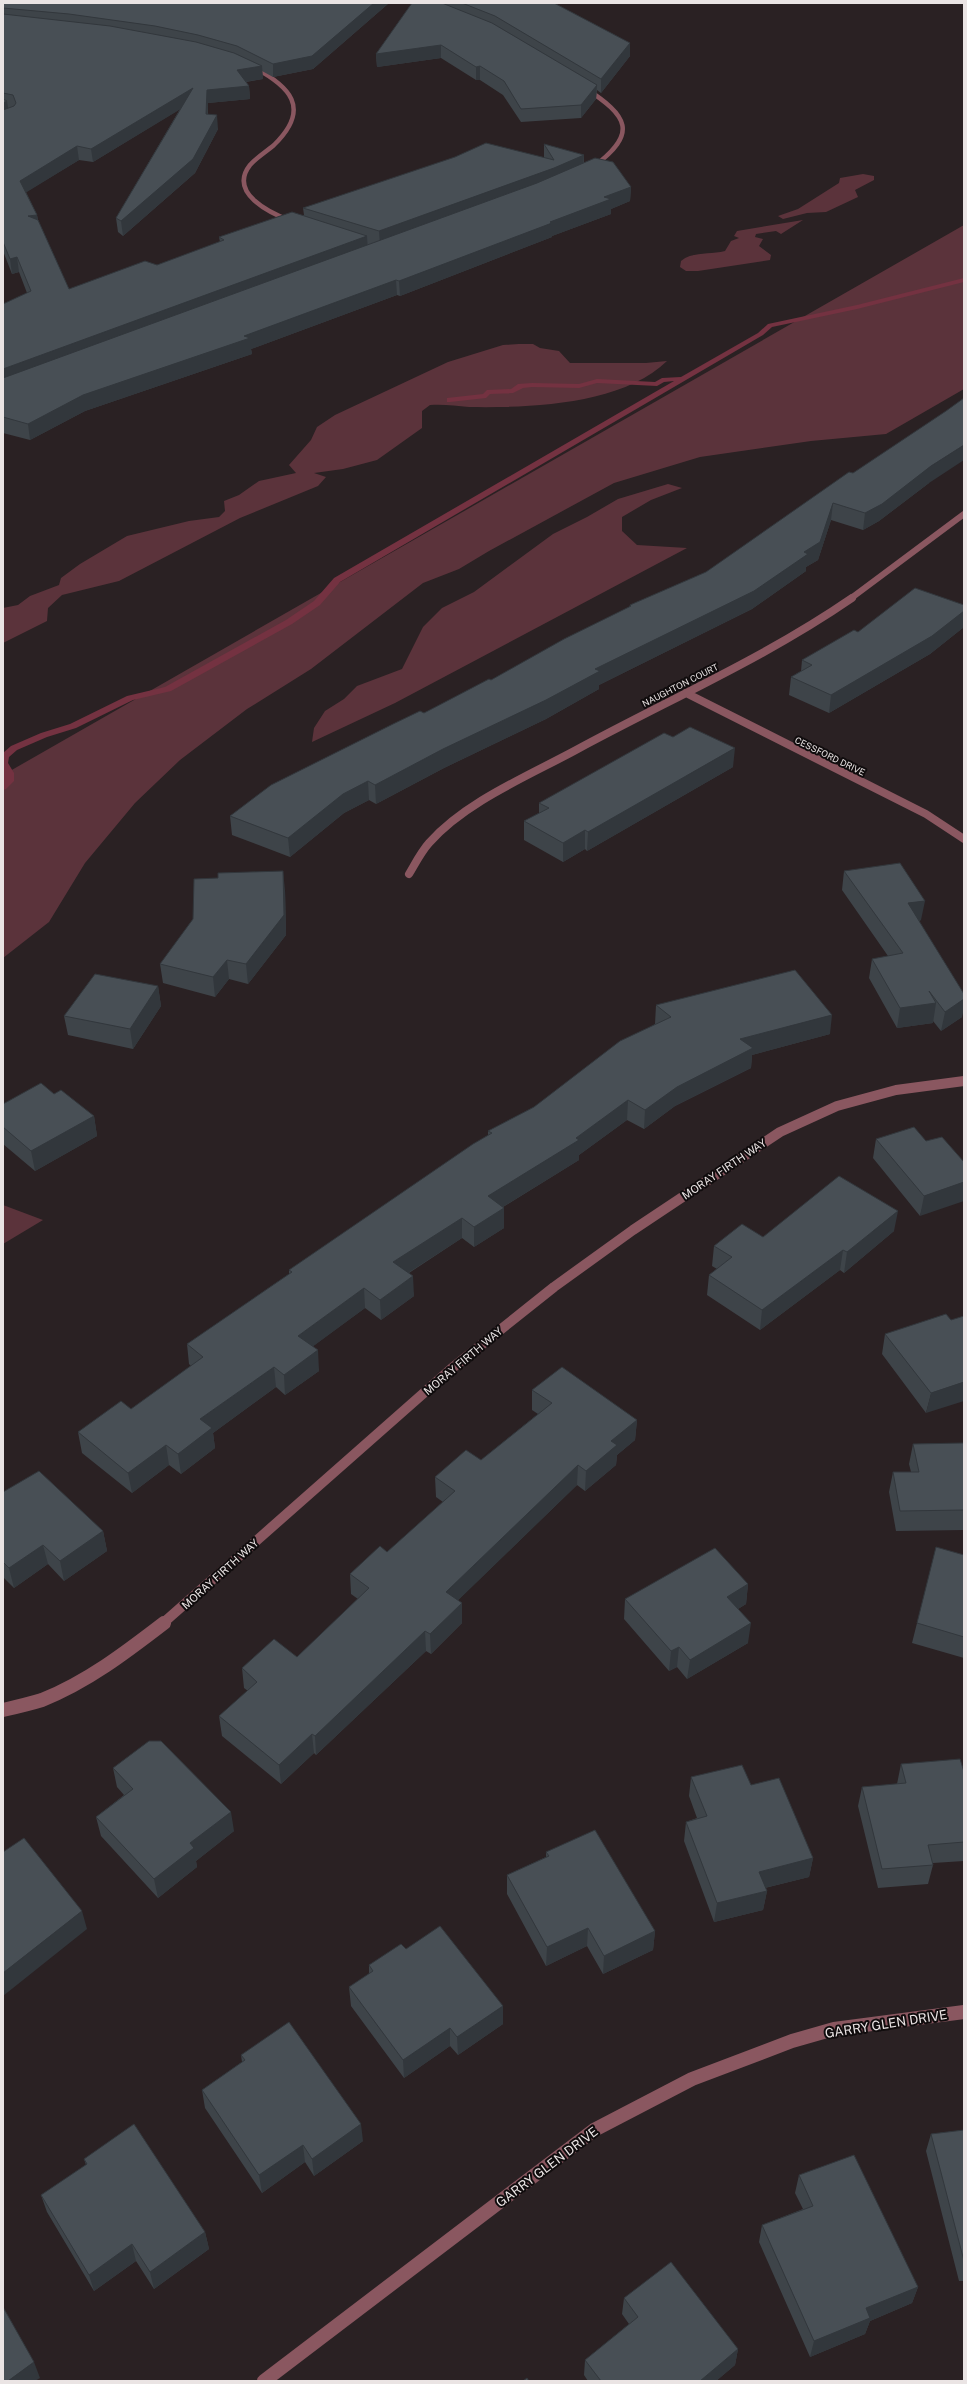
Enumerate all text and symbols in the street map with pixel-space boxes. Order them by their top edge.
street label: NAUGHTON COURT [640,661,720,709]
street label: CESSFORD DRIVE [793,734,867,778]
street label: MORAY FIRTH WAY [680,1136,769,1202]
street label: MORAY FIRTH WAY [421,1324,505,1397]
street label: MORAY FIRTH WAY [179,1536,261,1612]
street label: GARRY GLEN DRIVE [824,2007,948,2041]
street label: GARRY GLEN DRIVE [493,2124,601,2210]

